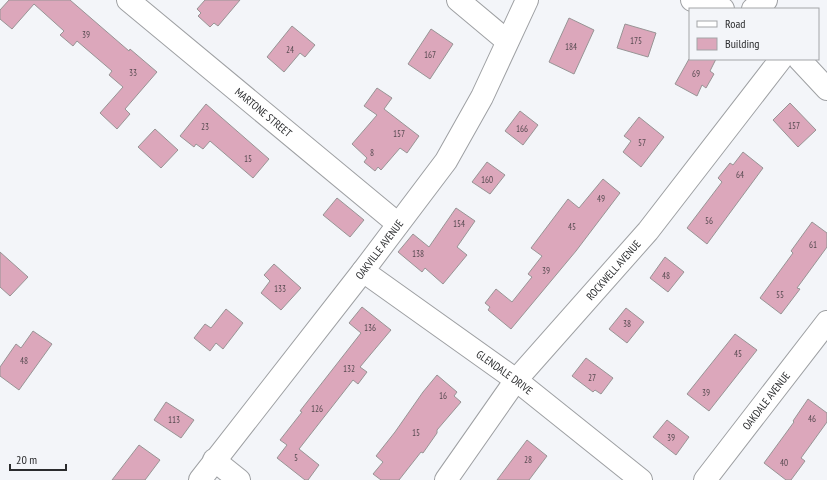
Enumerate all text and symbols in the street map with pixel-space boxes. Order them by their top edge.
legend [689,8,819,60]
text: Road [725,16,745,31]
house number: 39 [82,29,90,40]
house number: 175 [630,35,642,46]
text: Building [725,36,760,51]
house number: 184 [565,41,577,52]
house number: 24 [286,44,294,55]
house number: 167 [424,49,436,60]
house number: 33 [129,67,137,78]
house number: 69 [692,68,700,79]
street label: MARTONE STREET [232,85,295,140]
house number: 157 [788,120,800,131]
house number: 23 [201,121,209,132]
house number: 166 [516,123,528,134]
house number: 157 [393,128,405,139]
house number: 57 [638,137,646,148]
house number: 8 [370,147,374,158]
house number: 15 [244,153,252,164]
house number: 64 [736,169,744,180]
house number: 160 [481,174,493,185]
house number: 49 [597,193,605,204]
house number: 56 [705,215,713,226]
street label: OAKVILLE AVENUE [352,217,406,282]
house number: 154 [453,218,465,229]
house number: 45 [568,221,576,232]
street label: ROCKWELL AVENUE [583,237,644,303]
house number: 61 [809,239,817,250]
house number: 138 [412,248,424,259]
house number: 39 [542,265,550,276]
house number: 48 [662,270,670,281]
house number: 133 [274,283,286,294]
house number: 55 [776,289,784,300]
house number: 38 [623,318,631,329]
house number: 136 [364,322,376,333]
street label: GLENDALE DRIVE [474,347,536,398]
house number: 45 [734,348,742,359]
house number: 48 [20,355,28,366]
house number: 132 [343,363,355,374]
street label: OAKDALE AVENUE [739,369,793,433]
house number: 27 [588,372,596,383]
house number: 39 [702,387,710,398]
house number: 16 [439,390,447,401]
house number: 126 [311,403,323,414]
house number: 46 [808,413,816,424]
house number: 113 [168,414,180,425]
house number: 15 [412,427,420,438]
house number: 39 [667,432,675,443]
scale bar [10,446,66,472]
text: 20 m [16,452,37,467]
house number: 5 [294,452,298,463]
house number: 28 [524,454,532,465]
house number: 40 [780,457,788,468]

